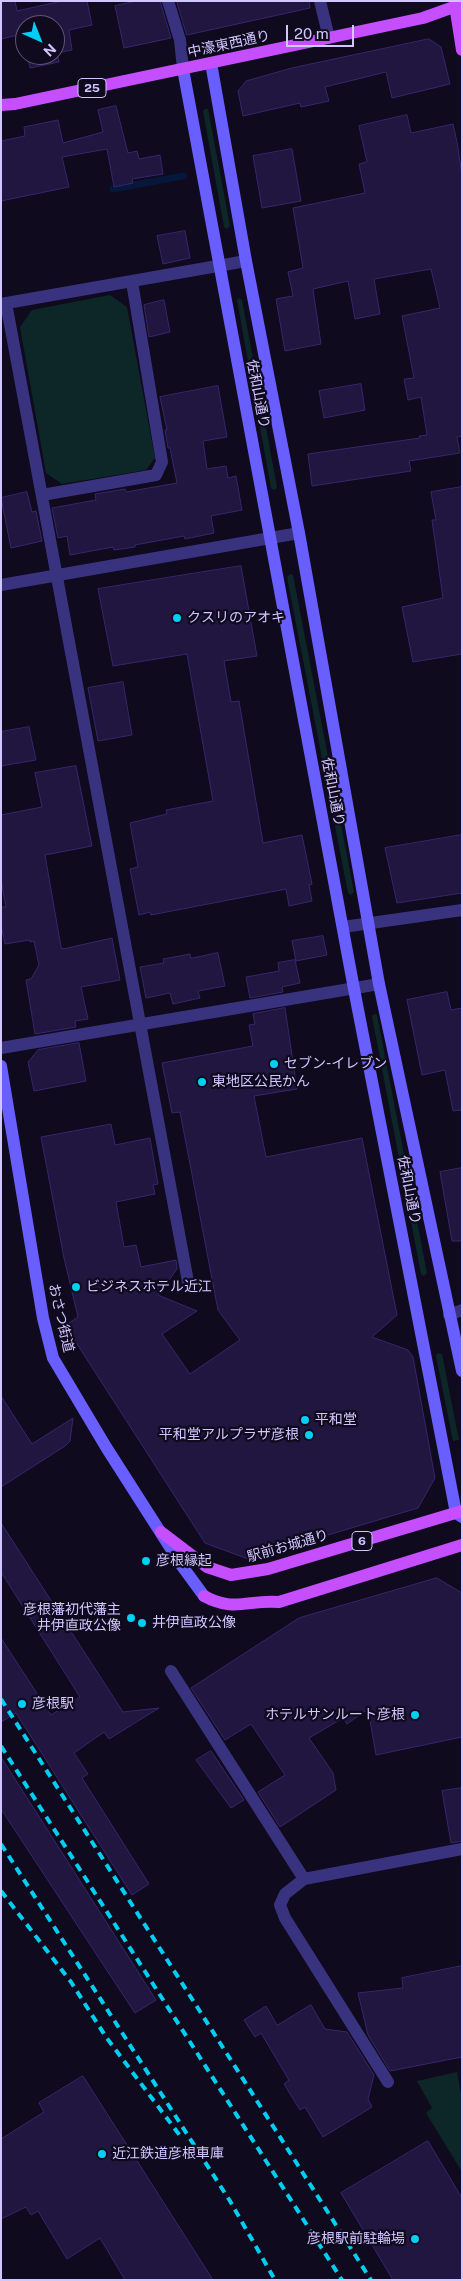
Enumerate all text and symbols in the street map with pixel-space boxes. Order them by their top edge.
north arrow [15,15,65,65]
scale bar [288,15,356,47]
text: 20 m [294,25,329,42]
street label: 中濠東西通り [186,27,272,61]
text: N [40,41,59,60]
road number: 25 [78,78,106,98]
street label: 佐和山通り [243,358,273,430]
place label: クスリのアオキ [187,610,285,626]
marker: クスリのアオキ [171,612,183,624]
street label: 佐和山通り [318,756,348,828]
place label: セブン-イレブン [284,1056,387,1072]
marker: セブン-イレブン [268,1058,280,1070]
place label: 東地区公民かん [212,1074,310,1090]
marker: 東地区公民かん [196,1076,208,1088]
street label: 佐和山通り [394,1154,424,1226]
place label: ビジネスホテル近江 [86,1279,212,1295]
marker: ビジネスホテル近江 [70,1281,82,1293]
street label: おさつ街道 [45,1282,77,1354]
place label: 平和堂 [315,1412,357,1428]
marker: 平和堂 [299,1414,311,1426]
place label: 平和堂アルプラザ彦根 [159,1427,299,1443]
marker: 平和堂アルプラザ彦根 [303,1429,315,1441]
street label: 駅前お城通り [245,1526,331,1566]
road number: 6 [352,1532,372,1550]
place label: 彦根縁起 [156,1553,212,1569]
marker: 彦根縁起 [140,1555,152,1567]
place label: 彦根藩初代藩主 井伊直政公像 [23,1602,121,1634]
marker: 彦根藩初代藩主 井伊直政公像 [125,1612,137,1624]
place label: 井伊直政公像 [152,1615,236,1631]
marker: 井伊直政公像 [136,1617,148,1629]
place label: 彦根駅 [32,1696,74,1712]
marker: 彦根駅 [16,1698,28,1710]
place label: ホテルサンルート彦根 [265,1707,405,1723]
marker: ホテルサンルート彦根 [409,1709,421,1721]
place label: 近江鉄道彦根車庫 [112,2146,224,2162]
marker: 近江鉄道彦根車庫 [96,2148,108,2160]
place label: 彦根駅前駐輪場 [307,2231,405,2247]
marker: 彦根駅前駐輪場 [409,2233,421,2245]

